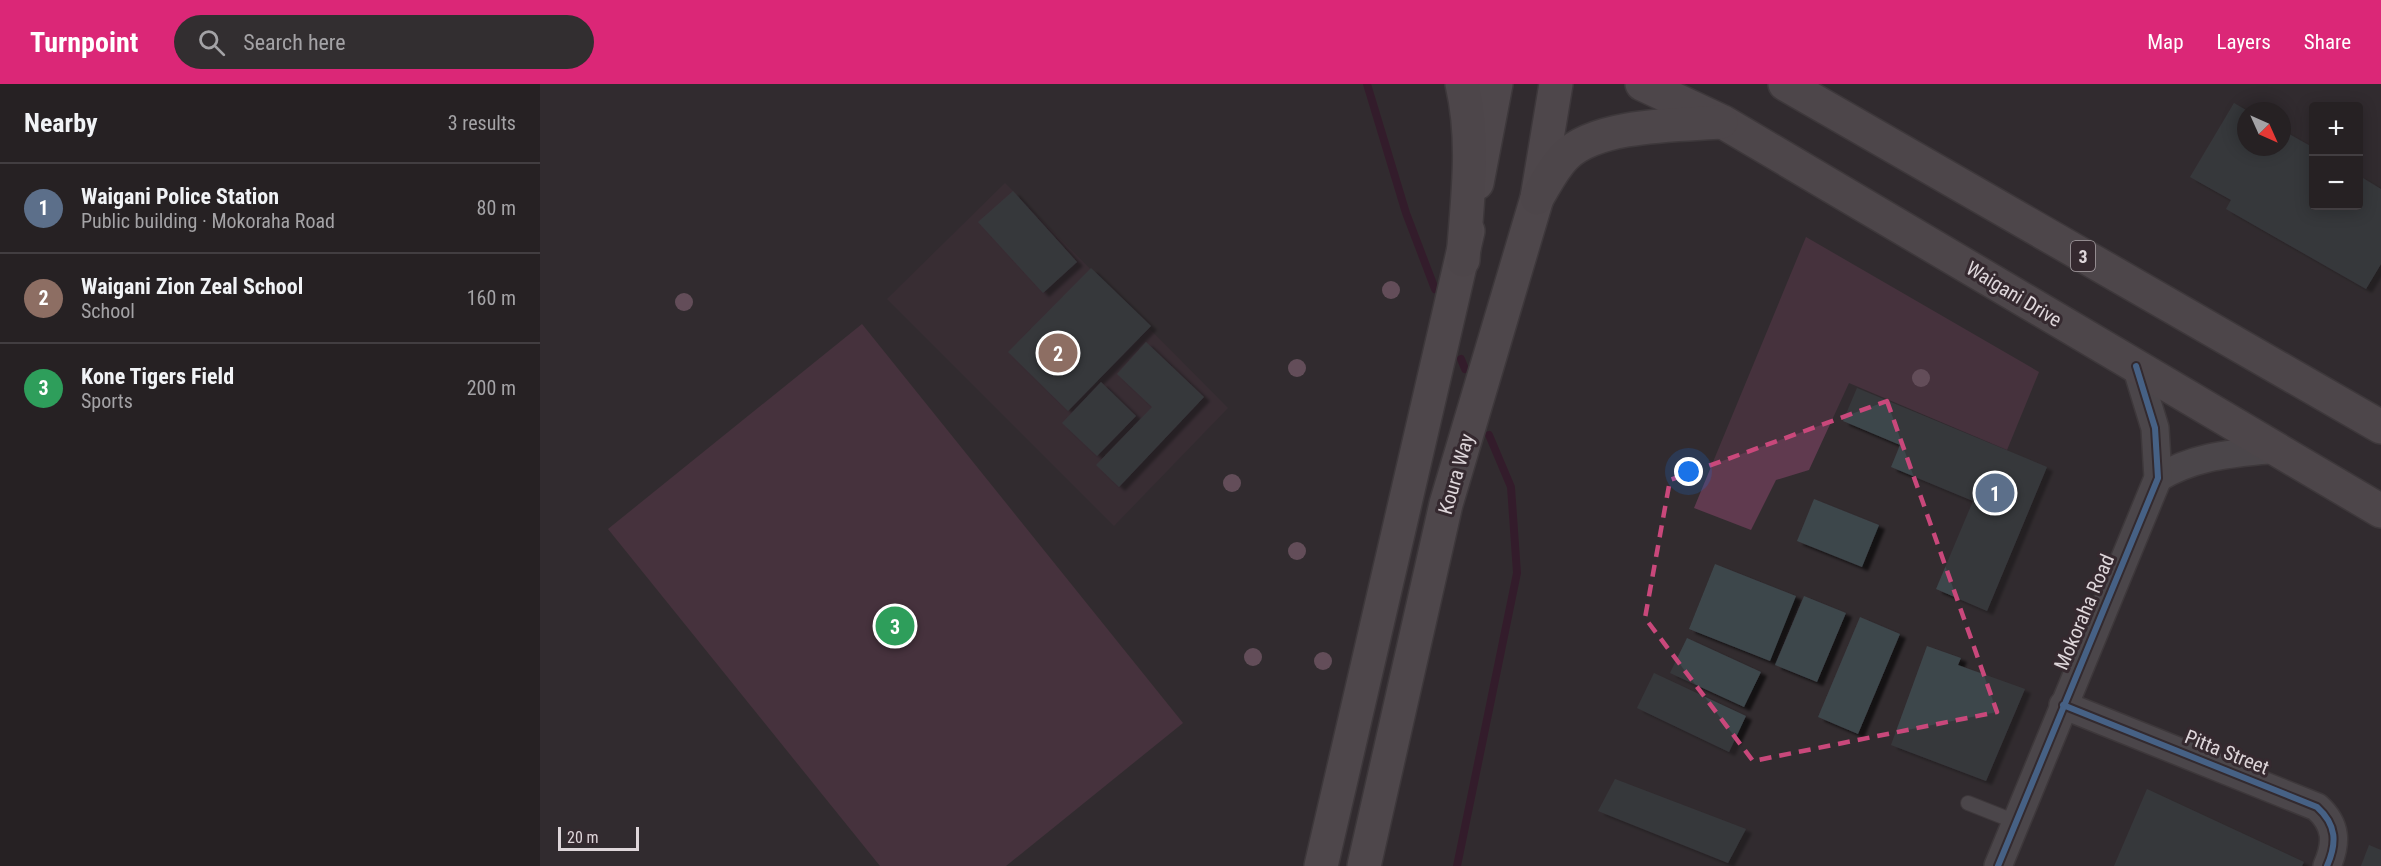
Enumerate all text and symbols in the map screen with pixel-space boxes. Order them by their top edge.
search box [174,15,594,69]
text: Turnpoint [30,26,138,59]
icon: search [195,26,228,59]
text: Search here [243,30,346,55]
text: Map [2147,30,2184,54]
text: Layers [2217,30,2271,54]
text: Share [2304,30,2351,54]
north arrow [2237,102,2291,156]
map controls [2309,102,2363,210]
button: + [2309,102,2363,156]
text: Nearby [24,108,98,138]
text: 3 results [448,111,516,135]
button: − [2309,156,2363,210]
text: Waigani Police Station [81,184,279,209]
text: 1 [38,196,49,220]
text: 80 m [477,196,516,220]
text: Public building · Mokoraha Road [81,209,335,233]
road number: 3 [2071,241,2095,271]
street label: Waigani Drive [1962,256,2066,332]
text: Waigani Zion Zeal School [81,274,303,299]
text: 2 [38,286,49,310]
text: 160 m [467,286,516,310]
text: School [81,299,135,323]
pin: 2 [1038,330,1078,376]
text: Kone Tigers Field [81,364,234,389]
text: 3 [38,376,49,400]
text: 200 m [467,376,516,400]
text: Sports [81,389,133,413]
street label: Koura Way [1433,431,1479,517]
your location [1674,457,1703,486]
pin: 1 [1976,470,2014,516]
street label: Mokoraha Road [2049,550,2119,674]
pin: 3 [876,604,914,648]
street label: Pitta Street [2181,724,2273,780]
scale bar [558,824,639,852]
text: 20 m [567,828,599,847]

